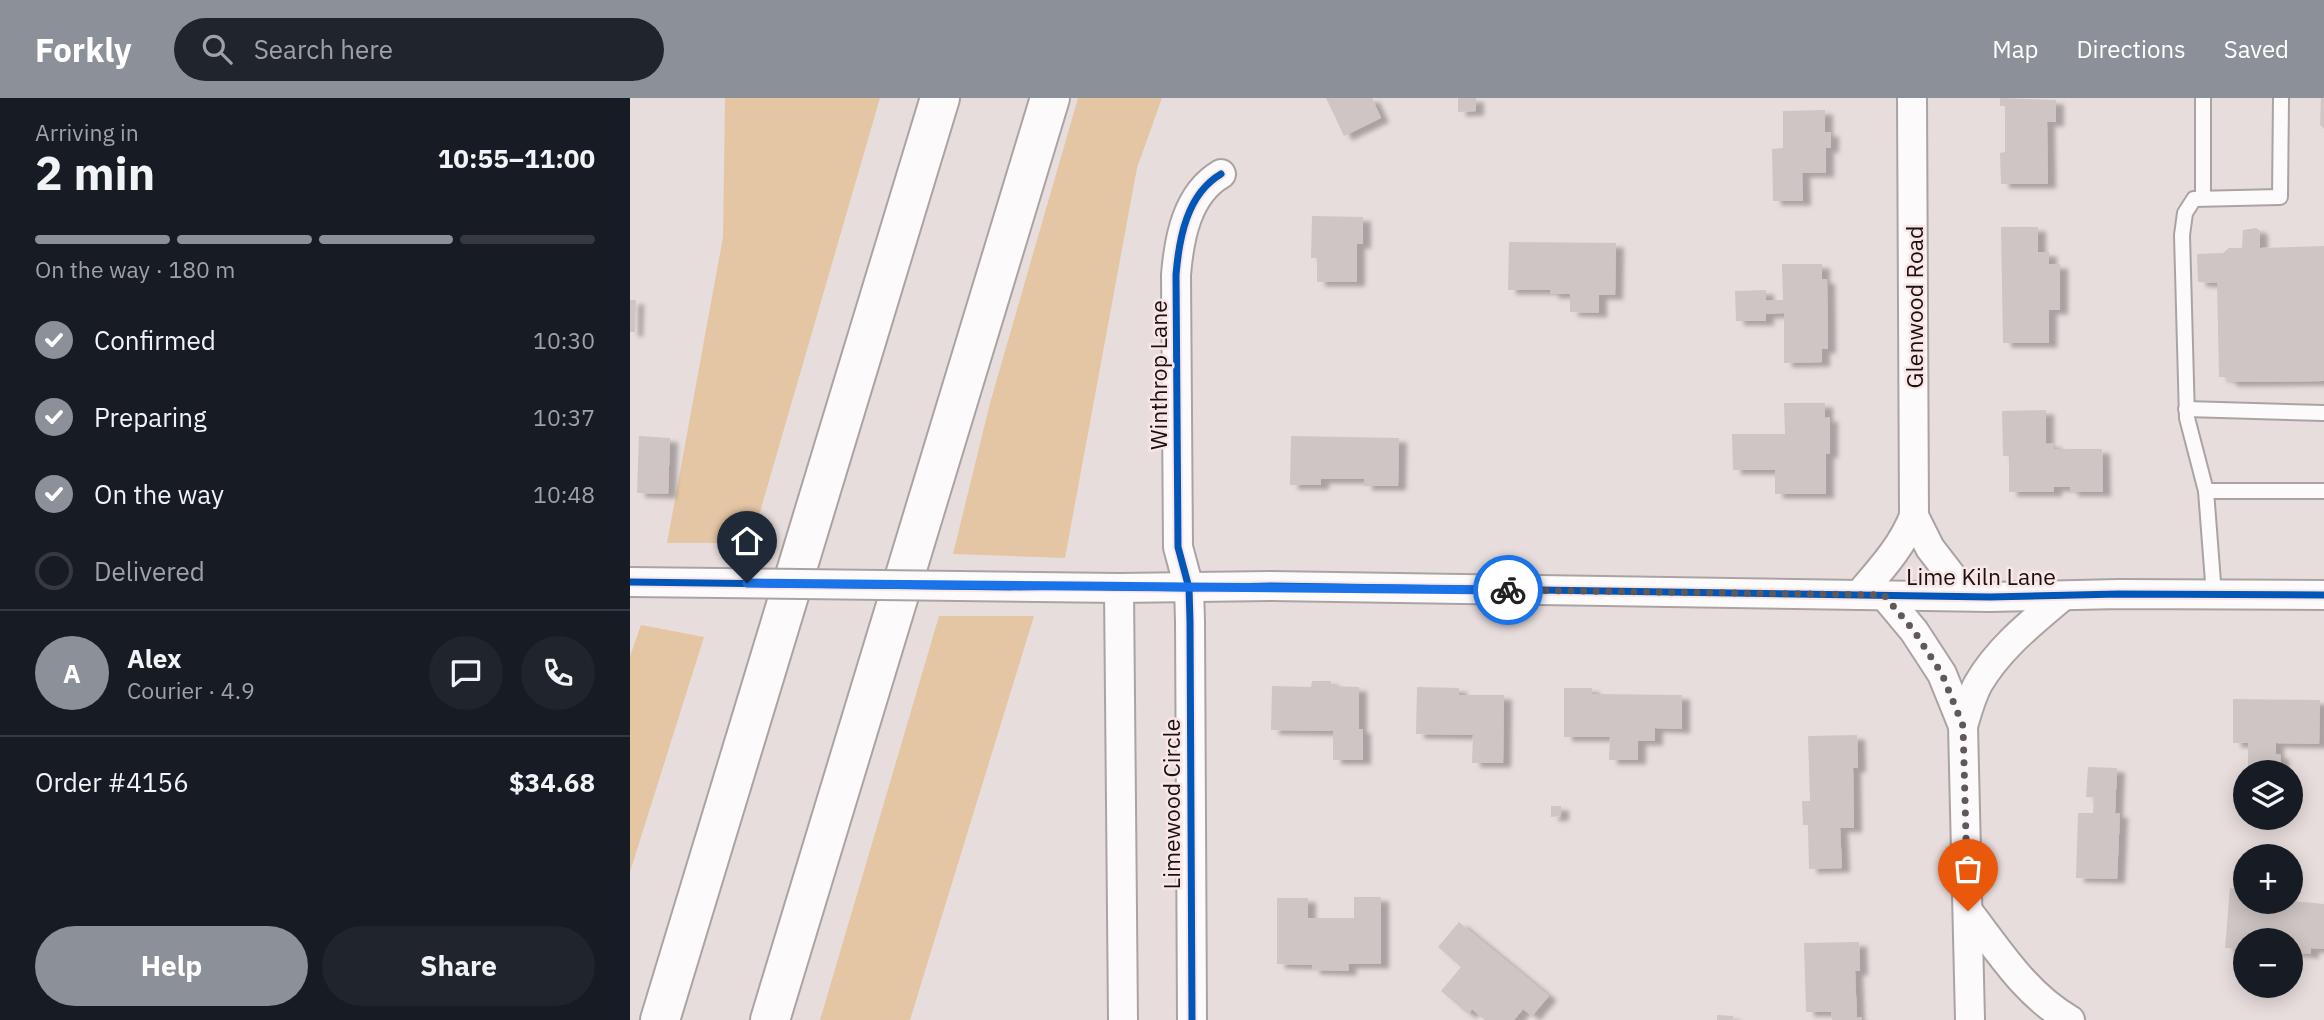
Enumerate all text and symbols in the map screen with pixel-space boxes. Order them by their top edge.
search box [174,18,664,81]
text: Forkly [35,28,132,71]
icon: search [198,30,236,68]
text: Search here [254,32,393,66]
text: Map [1992,33,2038,65]
text: Directions [2076,33,2186,65]
text: Saved [2224,33,2289,65]
text: Arriving in [35,117,139,147]
text: 10:55–11:00 [438,141,595,175]
text: 2 min [35,143,155,203]
street label: Glenwood Road [1899,226,1929,388]
text: On the way · 180 m [35,254,235,284]
street label: Winthrop Lane [1143,300,1173,450]
icon: check [35,321,73,359]
text: Confirmed [94,323,216,357]
text: 10:30 [533,325,595,355]
icon: check [35,398,73,436]
text: Preparing [94,400,207,434]
text: 10:37 [533,402,595,432]
icon: check [35,475,73,513]
text: On the way [94,477,224,511]
text: 10:48 [533,479,595,509]
pin [717,511,777,583]
icon: home [728,522,766,560]
text: Delivered [94,554,205,588]
courier [1473,555,1543,625]
street label: Lime Kiln Lane [1906,561,2056,591]
icon: bike [1489,571,1527,609]
button: chat [429,636,503,710]
button: phone [521,636,595,710]
text: Alex [127,641,181,675]
text: A [63,656,81,690]
text: Courier · 4.9 [127,675,255,705]
street label: Limewood Circle [1156,719,1186,889]
map controls [2233,760,2303,998]
button: layers [2233,760,2303,830]
text: Order #4156 [35,765,189,799]
text: $34.68 [509,765,595,799]
pin [1938,839,1998,911]
button: + [2233,844,2303,914]
icon: bag [1949,850,1987,888]
button: Help [35,926,308,1006]
button: Share [322,926,595,1006]
button: − [2233,928,2303,998]

